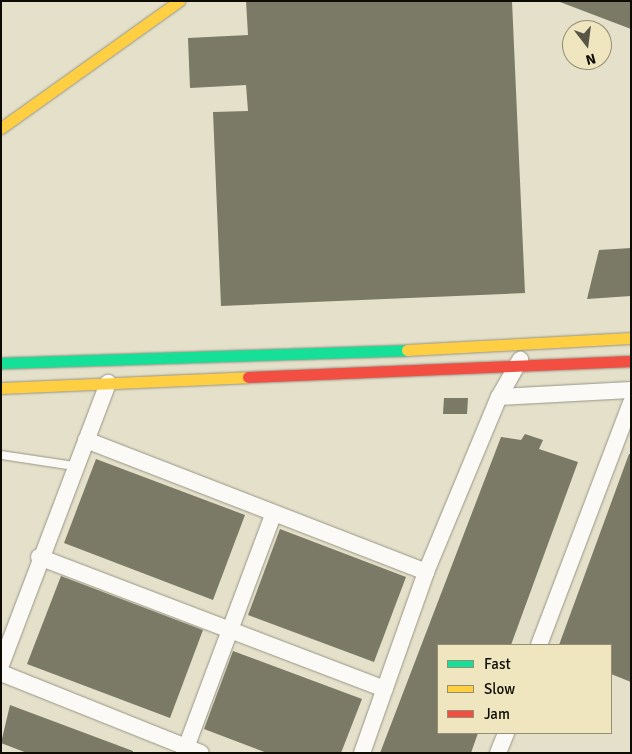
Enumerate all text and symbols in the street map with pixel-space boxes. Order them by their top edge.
north arrow [562,20,612,70]
text: N [584,50,598,68]
legend [437,644,612,734]
text: Fast [484,655,511,673]
text: Slow [484,680,515,698]
text: Jam [484,705,510,723]

